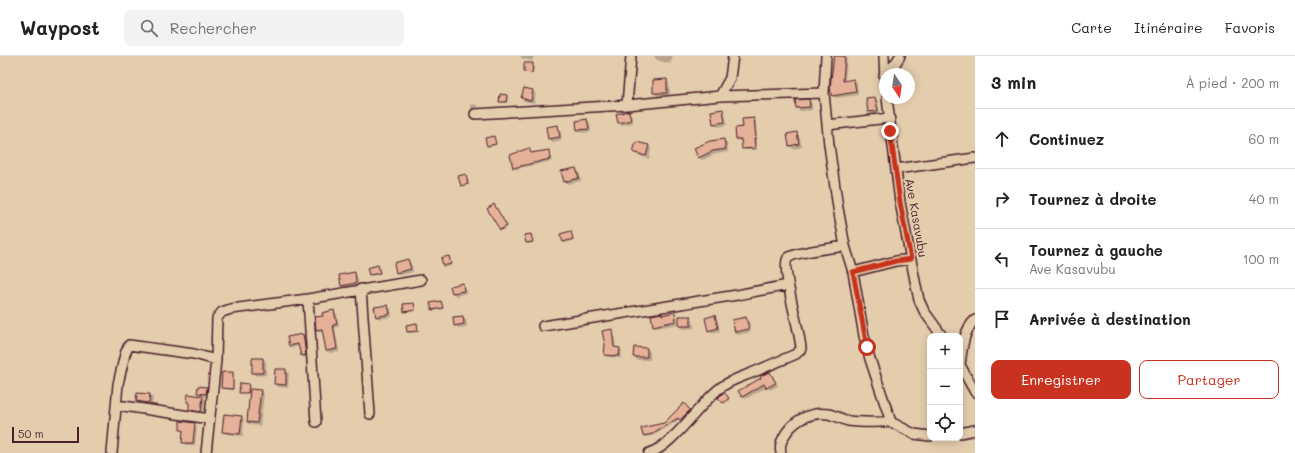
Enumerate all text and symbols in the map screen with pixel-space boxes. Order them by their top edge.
search box [124,10,404,46]
text: Waypost [20,15,100,40]
icon: search [138,17,160,39]
text: Rechercher [170,18,257,38]
text: Carte [1071,18,1112,37]
text: Itinéraire [1134,18,1203,37]
text: Favoris [1225,18,1275,37]
north arrow [879,68,915,104]
text: 3 min [991,71,1036,93]
text: À pied · 200 m [1186,74,1279,91]
route end [881,122,899,140]
icon: ahead [991,128,1013,150]
text: Continuez [1029,129,1104,149]
text: 60 m [1249,130,1279,147]
street label: Ave Kasavubu [902,177,932,259]
icon: right [991,188,1013,210]
text: Tournez à droite [1029,189,1157,209]
text: 40 m [1249,190,1279,207]
text: Tournez à gauche [1029,240,1163,260]
icon: left [991,248,1013,270]
text: 100 m [1243,250,1279,267]
text: Ave Kasavubu [1029,260,1116,277]
icon: arrive [991,308,1013,330]
text: Arrivée à destination [1029,309,1191,329]
map controls [927,333,963,441]
button: + [927,333,963,369]
route start [858,338,876,356]
button: Enregistrer [991,360,1131,399]
button: Partager [1139,360,1279,399]
button: − [927,369,963,405]
button: locate [927,405,963,441]
scale bar [12,425,79,444]
text: 50 m [18,426,44,441]

